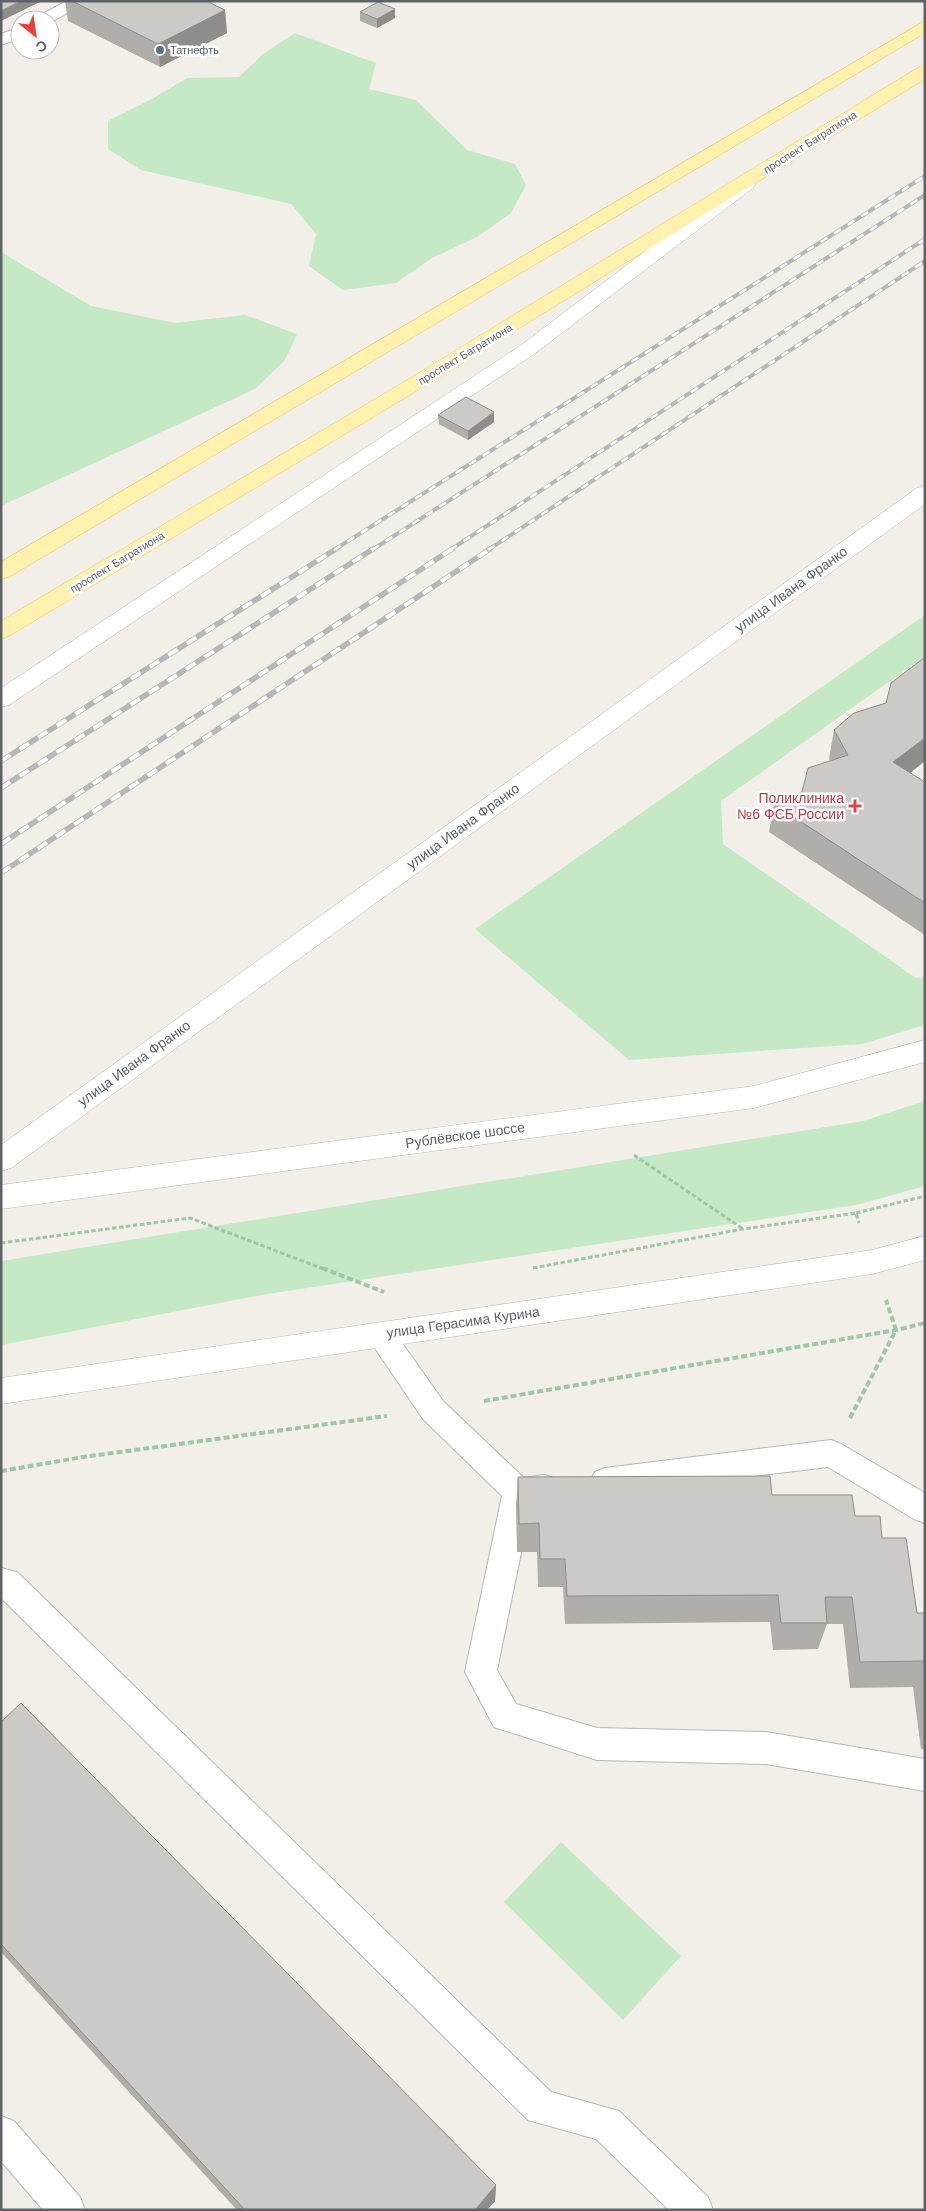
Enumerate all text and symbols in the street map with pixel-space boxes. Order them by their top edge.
north arrow [10,10,60,60]
text: С [33,37,50,56]
marker: Татнефть [154,44,166,56]
place label: Татнефть [170,44,219,56]
street label: проспект Багратиона [761,108,860,176]
street label: проспект Багратиона [416,321,515,387]
street label: проспект Багратиона [68,529,167,595]
street label: улица Ивана Франко [732,543,850,635]
street label: улица Ивана Франко [404,780,522,872]
place label: Поликлиника №6 ФСБ России [737,790,844,822]
marker: Поликлиника №6 ФСБ России [848,799,862,813]
street label: улица Ивана Франко [75,1017,193,1109]
street label: Рублёвское шоссе [404,1119,526,1151]
street label: улица Герасима Курина [385,1303,541,1341]

